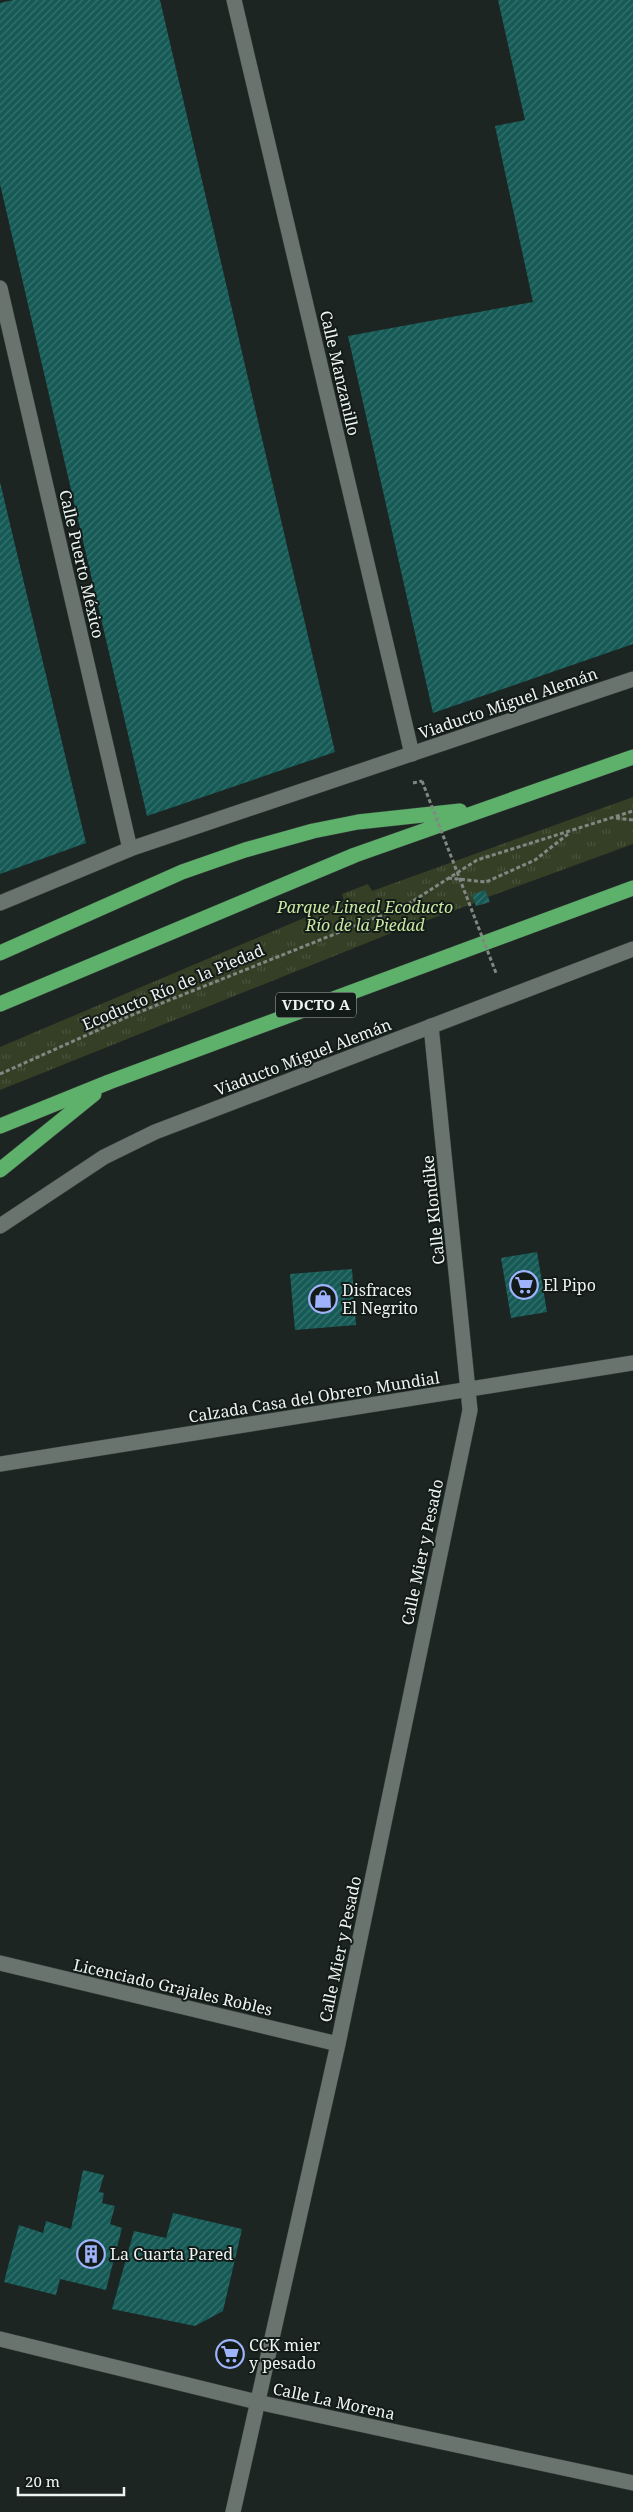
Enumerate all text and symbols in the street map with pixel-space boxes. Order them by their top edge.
street label: Calle Manzanillo [315,308,365,438]
street label: Calle Puerto México [54,488,110,640]
street label: Viaducto Miguel Alemán [416,662,600,744]
park label: Parque Lineal Ecoducto Río de la Piedad [276,896,453,936]
street label: Ecoducto Río de la Piedad [79,939,267,1035]
road number: VDCTO A [276,992,356,1018]
street label: Viaducto Miguel Alemán [211,1013,395,1101]
street label: Calle Klondike [416,1154,450,1266]
supermarket icon: El Pipo [509,1270,539,1300]
place label: El Pipo [543,1274,596,1296]
place label: Disfraces El Negrito [342,1279,418,1319]
shop icon: Disfraces El Negrito [308,1284,338,1314]
street label: Calzada Casa del Obrero Mundial [187,1366,441,1428]
street label: Calle Mier y Pesado [396,1477,448,1627]
street label: Calle Mier y Pesado [314,1874,366,2024]
street label: Licenciado Grajales Robles [71,1953,275,2021]
building icon: La Cuarta Pared [76,2239,106,2269]
place label: La Cuarta Pared [110,2243,233,2265]
place label: CCK mier y pesado [249,2334,321,2374]
supermarket icon: CCK mier y pesado [215,2339,245,2369]
street label: Calle La Morena [271,2377,397,2425]
scale bar [18,2464,124,2496]
text: 20 m [25,2471,60,2491]

